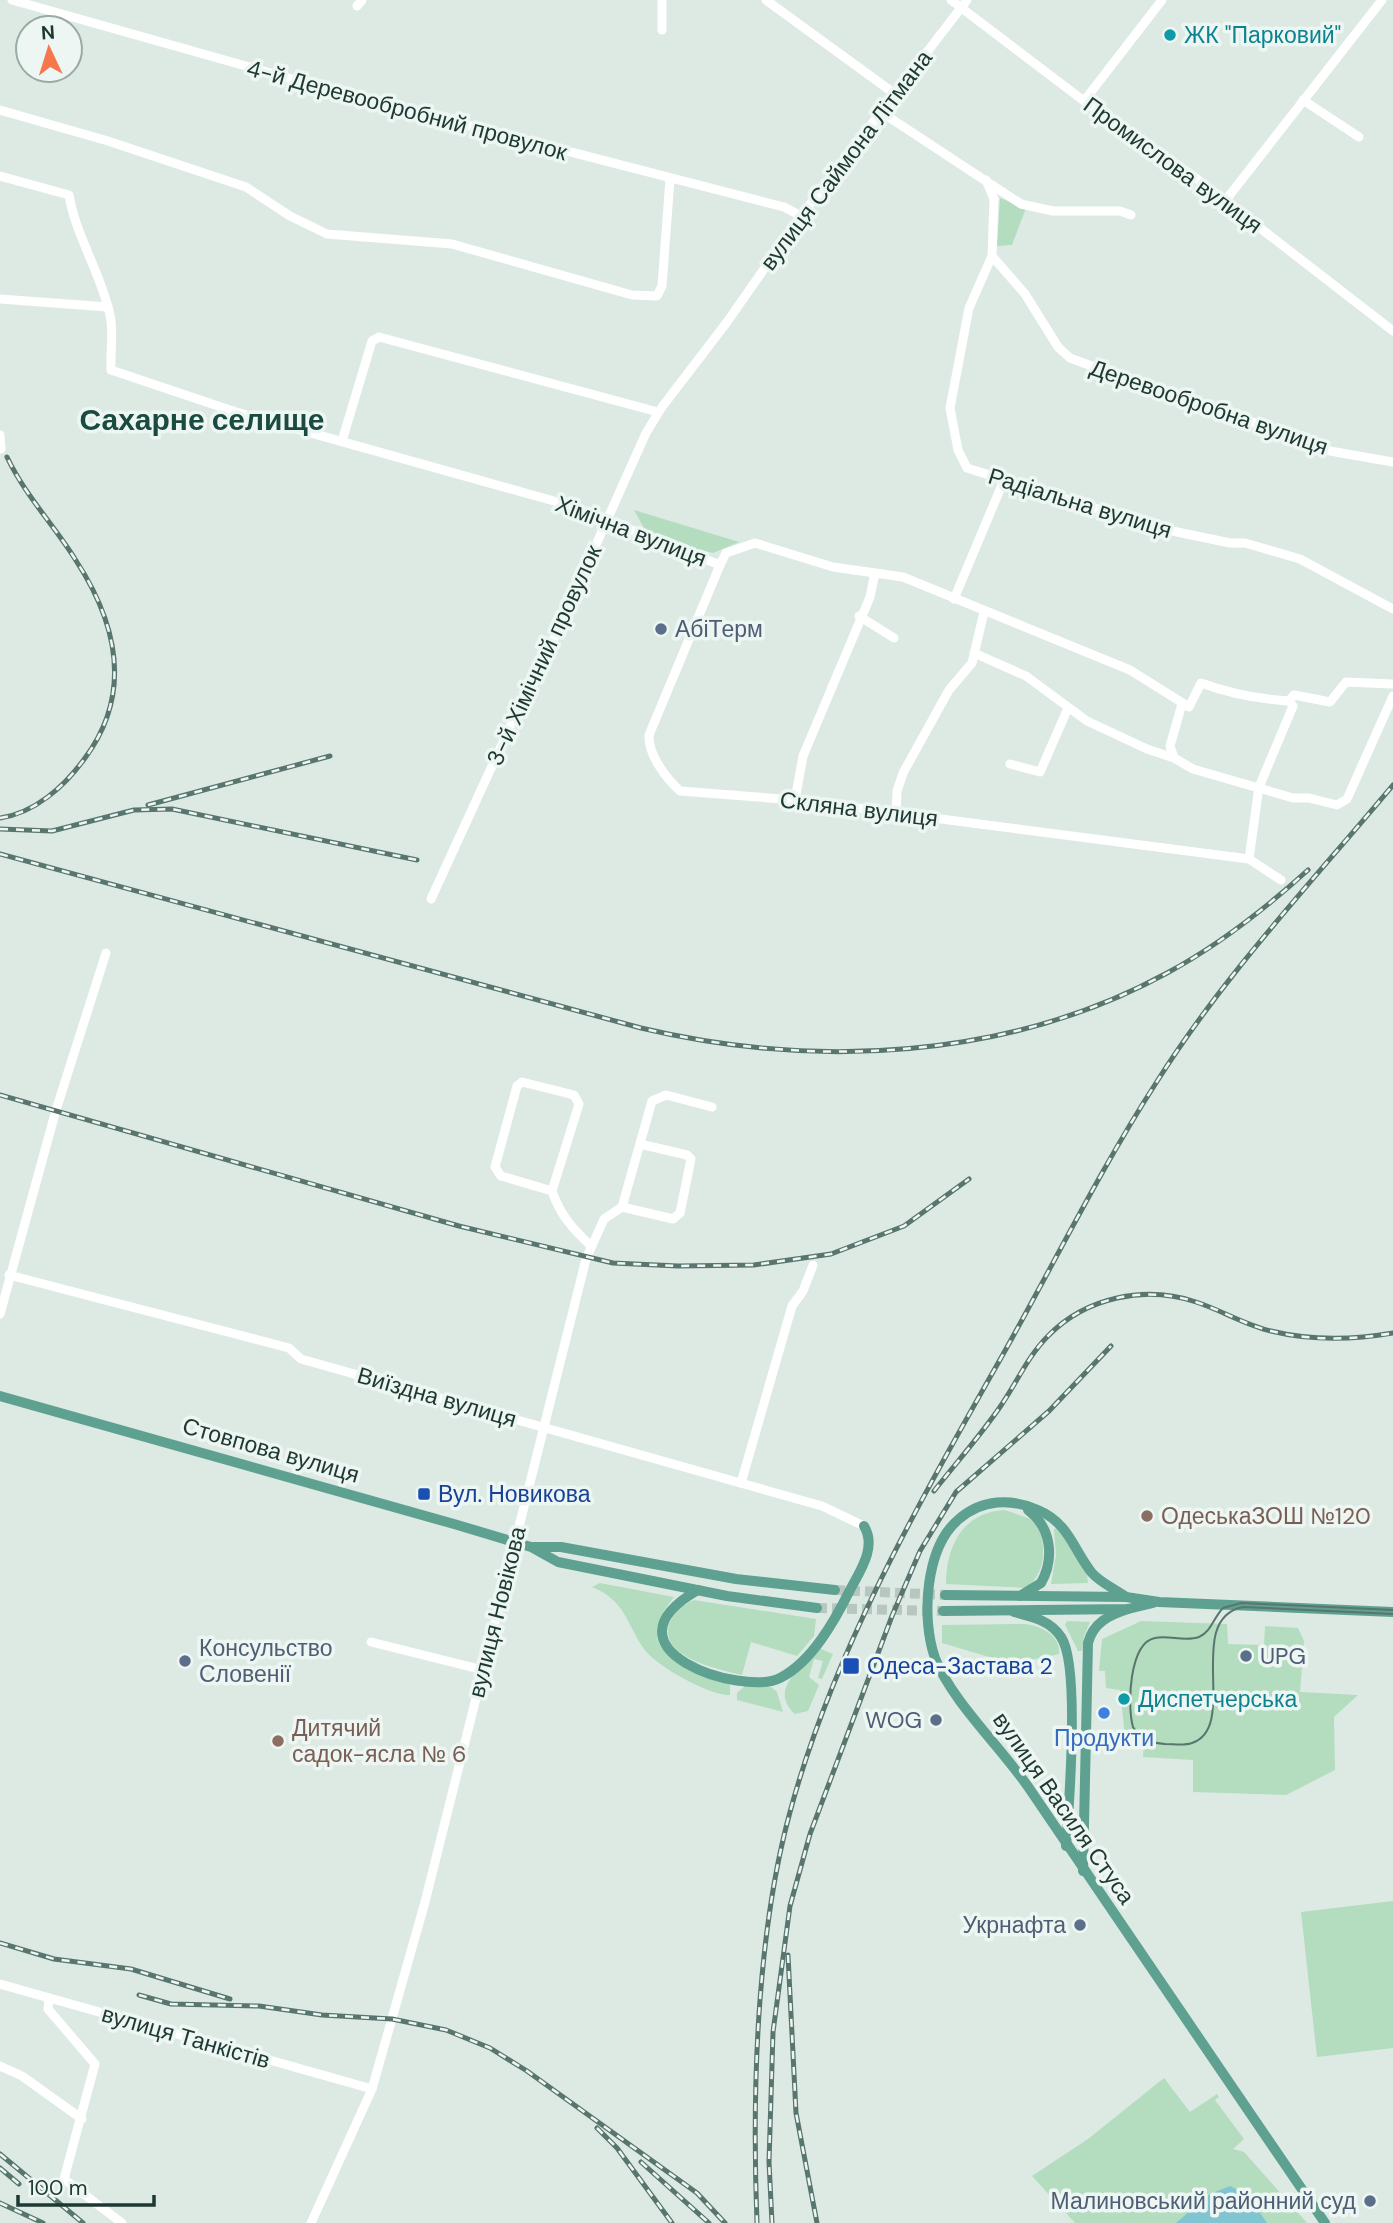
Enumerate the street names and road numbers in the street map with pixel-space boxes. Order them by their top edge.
street label: вулиця Саймона Літмана [753,44,939,276]
street label: 4-й Деревообробний провулок [243,53,571,168]
street label: Промислова вулиця [1078,90,1268,240]
street label: Деревообробна вулиця [1086,352,1332,462]
street label: Радіальна вулиця [985,461,1175,545]
street label: Хімічна вулиця [551,488,711,574]
street label: 3-й Хімічний провулок [480,539,609,770]
street label: Скляна вулиця [778,784,940,834]
street label: Виїздна вулиця [354,1360,520,1434]
street label: Стовпова вулиця [179,1410,363,1490]
street label: вулиця Новікова [461,1523,533,1701]
street label: вулиця Василя Стуса [986,1706,1142,1910]
street label: вулиця Танкістів [98,1999,274,2075]

